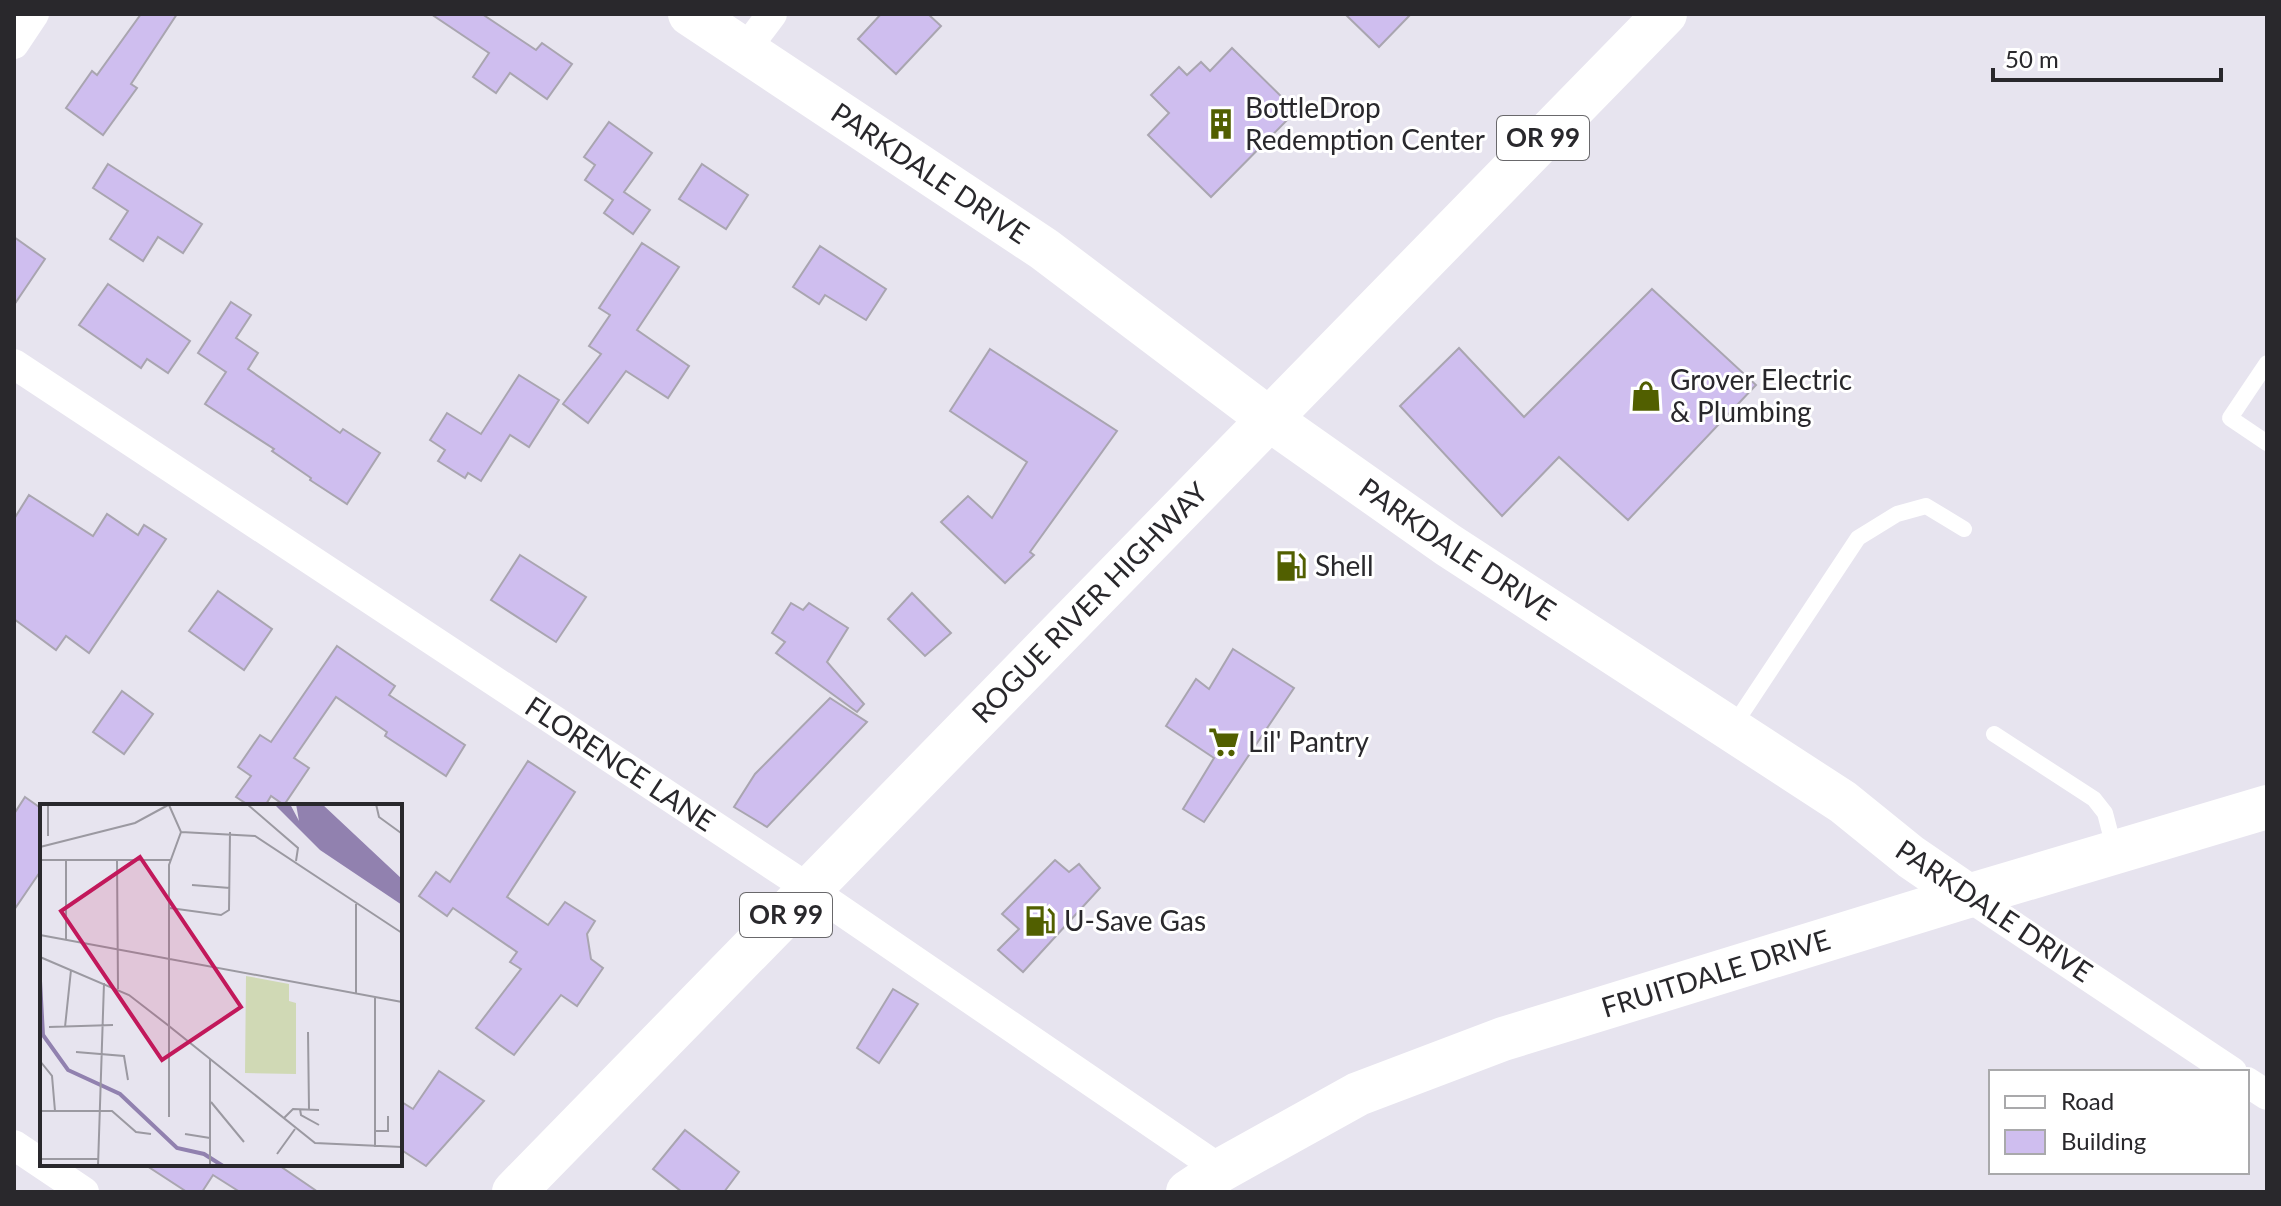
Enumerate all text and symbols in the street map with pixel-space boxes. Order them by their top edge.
scale bar [1993,32,2221,82]
text: 50 m [2005,44,2059,73]
place label: BottleDrop Redemption Center [1245,90,1485,156]
street label: PARKDALE DRIVE [825,95,1036,250]
building icon: BottleDrop Redemption Center [1204,107,1238,141]
road number: OR 99 [1497,116,1589,160]
place label: Grover Electric & Plumbing [1670,362,1852,428]
shop icon: Grover Electric & Plumbing [1629,379,1663,413]
street label: PARKDALE DRIVE [1353,470,1563,627]
street label: ROGUE RIVER HIGHWAY [964,474,1214,729]
place label: Shell [1315,548,1374,582]
fuel station icon: Shell [1274,549,1308,583]
street label: FLORENCE LANE [519,688,722,838]
place label: Lil' Pantry [1248,724,1370,758]
supermarket icon: Lil' Pantry [1207,725,1241,759]
inset map [40,804,402,1166]
street label: PARKDALE DRIVE [1890,832,2099,988]
road number: OR 99 [740,893,832,937]
place label: U-Save Gas [1064,903,1206,937]
fuel station icon: U-Save Gas [1023,904,1057,938]
street label: FRUITDALE DRIVE [1597,921,1834,1024]
legend [1989,1070,2249,1174]
text: Road [2061,1086,2114,1115]
text: Building [2061,1126,2146,1155]

